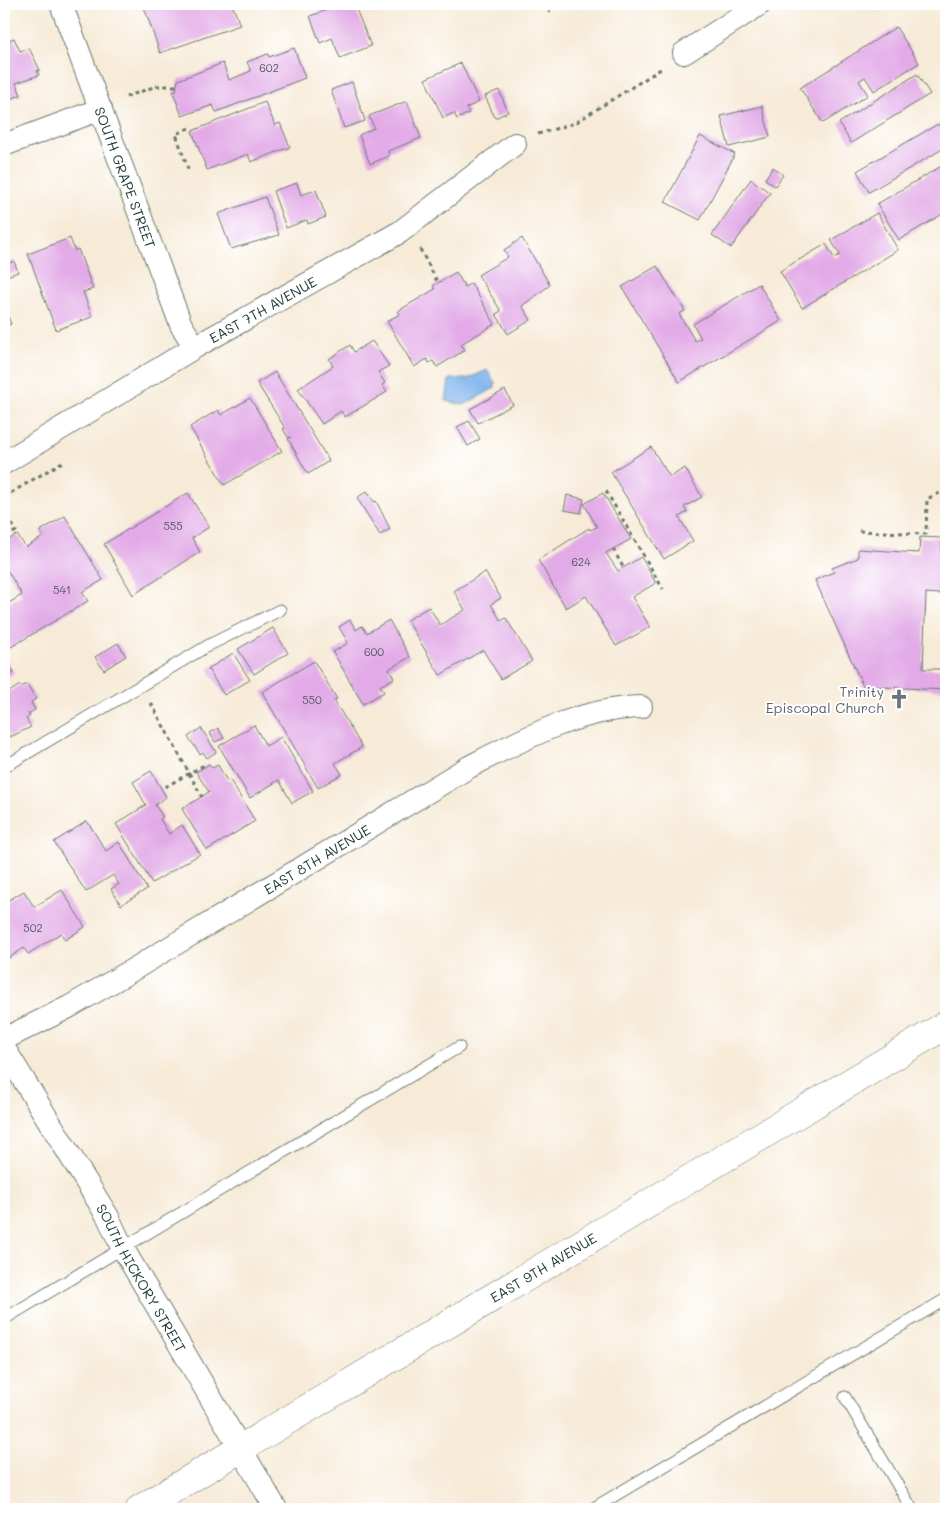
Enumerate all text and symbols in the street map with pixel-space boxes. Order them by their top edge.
house number: 602 [259,60,279,75]
street label: SOUTH GRAPE STREET [91,104,161,251]
street label: EAST 7TH AVENUE [205,271,320,347]
house number: 555 [163,518,183,533]
house number: 624 [571,554,591,569]
house number: 541 [53,582,71,597]
house number: 600 [364,644,384,659]
place label: Trinity Episcopal Church [766,682,884,717]
church icon: Trinity Episcopal Church [888,688,910,710]
house number: 550 [302,692,322,707]
street label: EAST 8TH AVENUE [260,819,373,898]
house number: 502 [23,920,43,935]
street label: SOUTH HICKORY STREET [92,1200,191,1356]
street label: EAST 9TH AVENUE [486,1228,600,1306]

